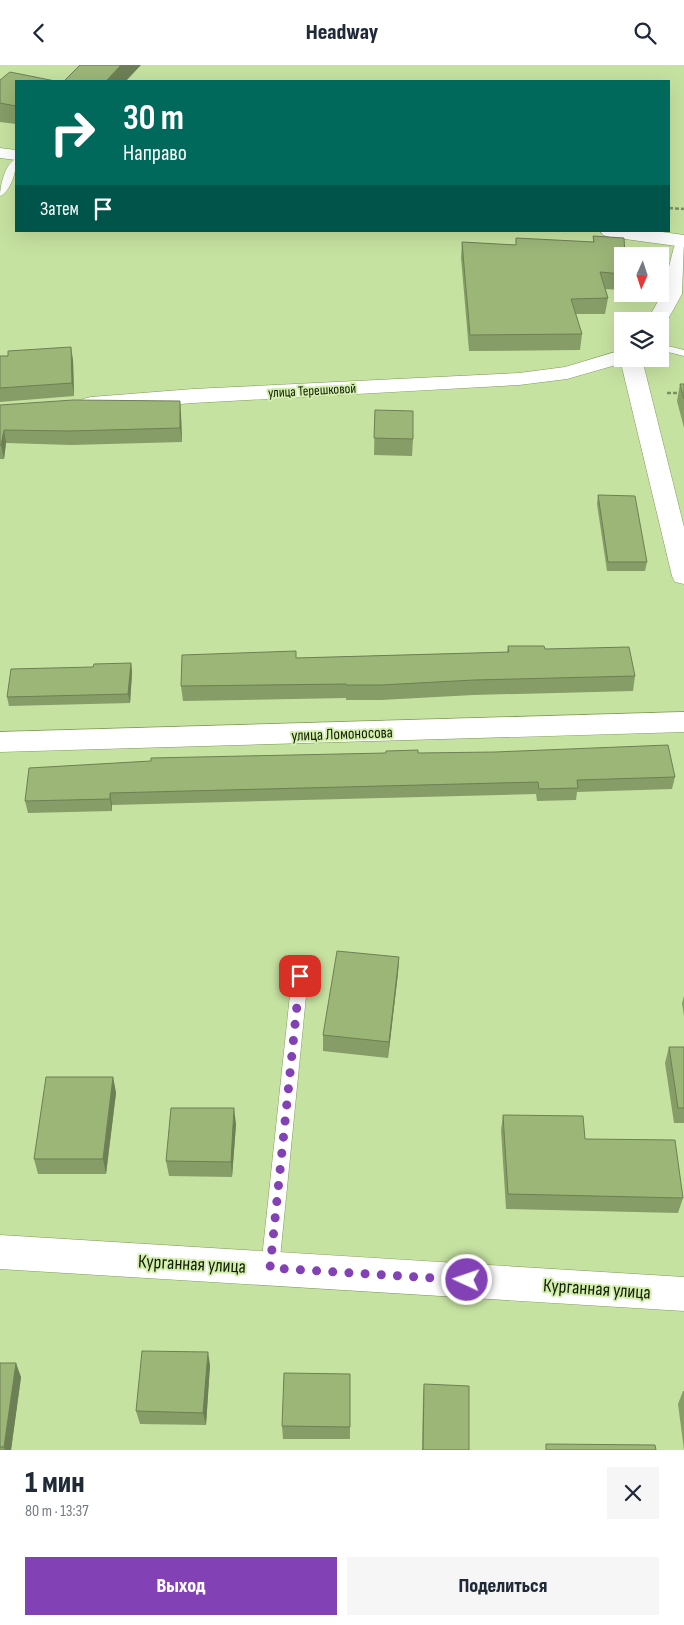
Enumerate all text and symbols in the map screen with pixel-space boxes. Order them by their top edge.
icon: back [25,19,53,47]
text: Headway [306,19,378,46]
icon: search [631,19,659,47]
text: 30 m [123,97,184,140]
icon: right [40,100,105,165]
text: Направо [123,140,187,167]
icon: arrive [89,195,117,223]
text: Затем [40,198,79,221]
north arrow [614,247,669,303]
map controls [614,247,669,367]
button: layers [614,312,669,367]
street label: улица Терешковой [268,380,357,401]
street label: улица Ломоносова [291,723,393,746]
pin [279,955,321,997]
icon: arrive [286,962,314,990]
street label: Курганная улица [137,1250,246,1279]
position arrow [440,1253,492,1305]
street label: Курганная улица [542,1274,651,1305]
text: 1 мин [25,1465,85,1501]
button: close [607,1467,659,1519]
text: 80 m · 13:37 [25,1502,89,1521]
button: Выход [25,1557,337,1615]
button: Поделиться [347,1557,659,1615]

